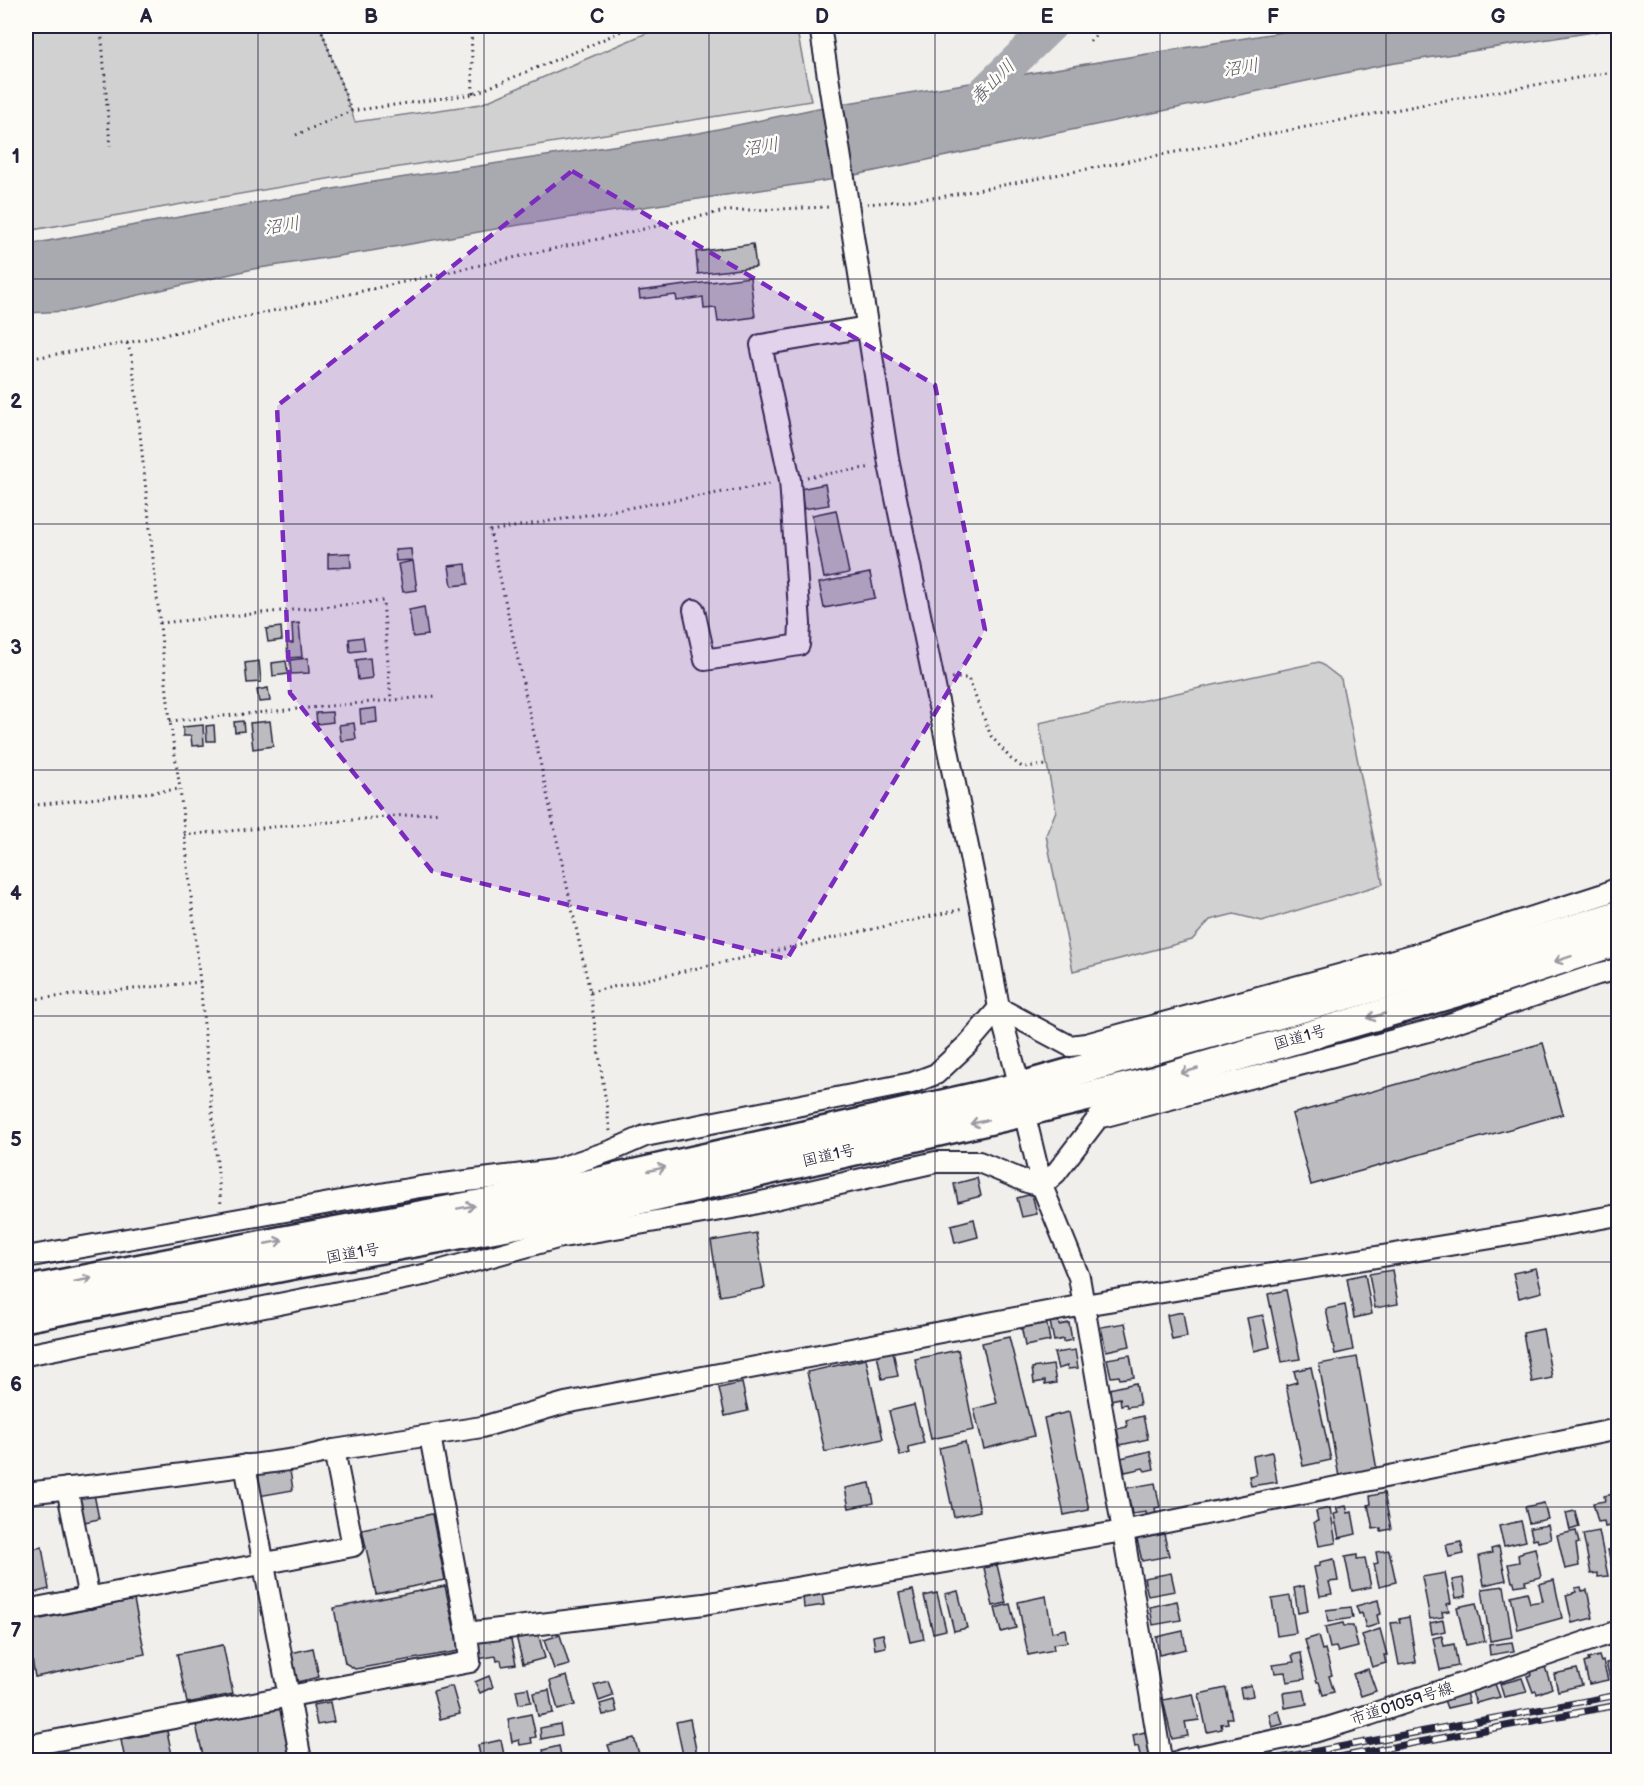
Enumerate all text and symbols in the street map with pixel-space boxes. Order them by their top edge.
text: A [139,5,153,29]
text: B [364,5,378,29]
text: C [590,5,604,29]
text: D [815,5,829,29]
text: E [1041,5,1054,29]
text: F [1267,5,1279,29]
text: G [1491,5,1506,29]
water label: 春山川 [966,55,1020,109]
water label: 沼川 [1222,55,1260,81]
water label: 沼川 [742,134,780,160]
text: 1 [12,145,20,169]
water label: 沼川 [263,213,301,239]
text: 2 [10,390,22,414]
text: 3 [10,636,22,660]
text: 4 [10,882,22,906]
one-way arrow [1554,954,1573,965]
one-way arrow [1367,1011,1386,1022]
street label: 国道1号 [1271,1021,1329,1055]
one-way arrow [1180,1066,1199,1077]
one-way arrow [970,1117,989,1129]
text: 5 [10,1128,22,1152]
street label: 国道1号 [800,1141,858,1171]
one-way arrow [647,1162,666,1174]
one-way arrow [456,1201,475,1212]
one-way arrow [264,1236,284,1247]
street label: 国道1号 [325,1240,381,1268]
one-way arrow [73,1274,92,1285]
text: 6 [10,1373,22,1397]
text: 7 [10,1619,22,1643]
street label: 市道01059号線 [1348,1678,1456,1730]

